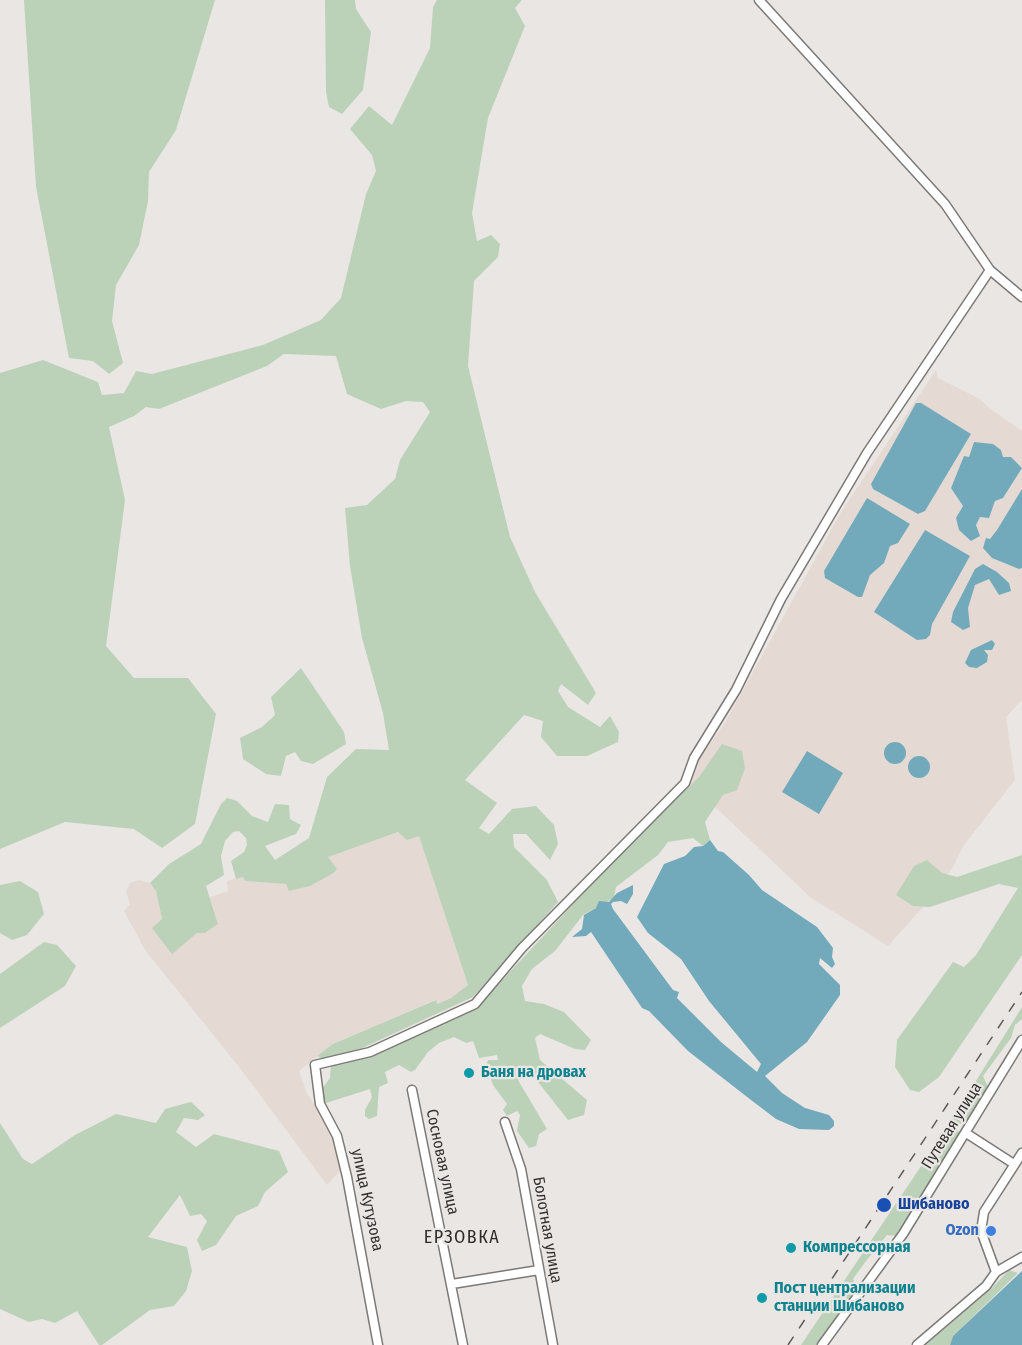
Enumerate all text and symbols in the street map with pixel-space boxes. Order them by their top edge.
place label: Баня на дровах [481,1063,586,1083]
marker: Баня на дровах [462,1066,476,1080]
street label: Путевая улица [918,1079,986,1173]
street label: Сосновая улица [421,1107,463,1217]
street label: улица Кутузова [347,1147,387,1253]
street label: Болотная улица [528,1175,566,1285]
place label: Шибаново [898,1195,969,1215]
marker: Шибаново [875,1196,893,1214]
place label: Ozon [946,1221,979,1241]
marker: Ozon [984,1224,998,1238]
district label: ЕРЗОВКА [424,1227,500,1249]
place label: Компрессорная [803,1238,911,1258]
marker: Компрессорная [784,1241,798,1255]
place label: Пост централизации станции Шибаново [774,1279,915,1317]
marker: Пост централизации станции Шибаново [755,1291,769,1305]

